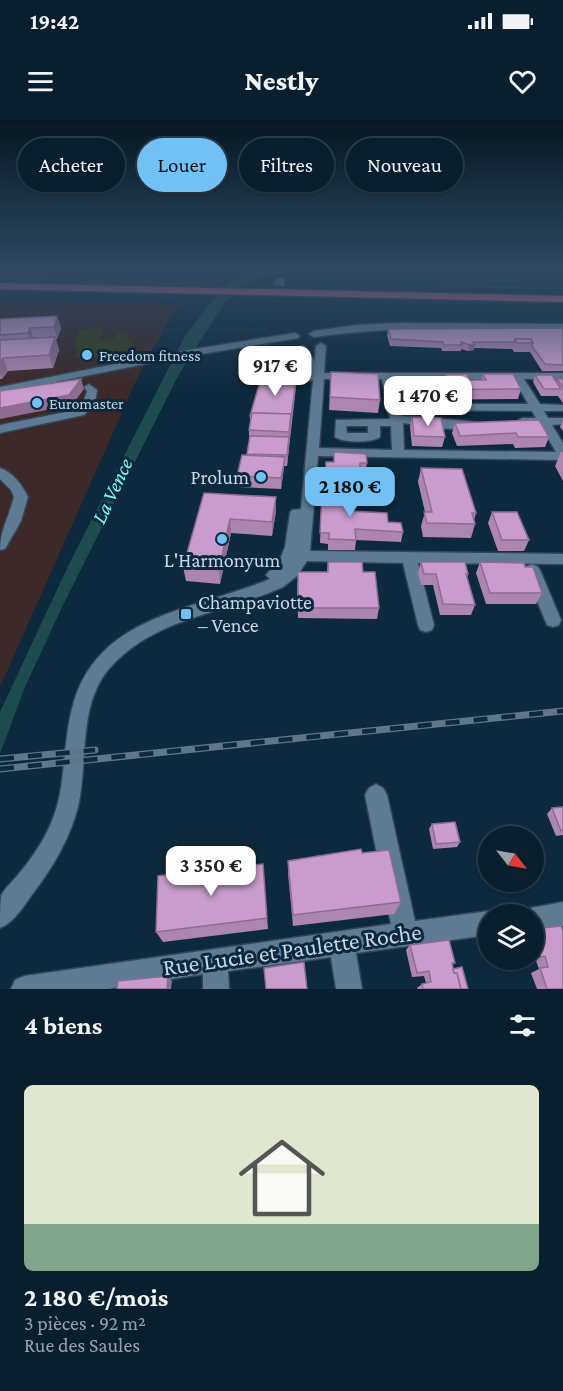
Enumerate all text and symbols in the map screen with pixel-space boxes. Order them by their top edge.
text: 19:42 [30,9,79,34]
icon: menu [24,65,57,98]
icon: heart [506,65,539,98]
text: Nestly [245,66,318,96]
chip: Acheter [18,138,125,192]
chip: Louer [137,138,227,192]
chip: Filtres [239,138,334,192]
chip: Nouveau [346,138,463,192]
pin: 917 € [233,346,317,397]
place label: Freedom fitness [99,347,200,364]
marker: Freedom fitness [80,348,94,362]
text: 917 € [252,354,298,376]
pin: 1 470 € [373,376,483,427]
text: 1 470 € [398,384,458,406]
place label: Euromaster [49,395,124,412]
marker: Euromaster [30,396,44,410]
water label: La Vence [86,454,138,527]
place label: Prolum [190,466,249,488]
pin: 2 180 € [295,467,405,518]
marker: Prolum [254,470,268,484]
text: 2 180 € [319,475,381,497]
marker: L'Harmonyum [215,532,229,546]
place label: L'Harmonyum [164,549,280,572]
place label: Champaviotte – Vence [198,591,312,636]
marker: Champaviotte – Vence [179,607,193,621]
north arrow [478,826,544,892]
map controls [478,826,544,970]
pin: 3 350 € [156,846,266,897]
text: 3 350 € [180,854,242,876]
button: layers [478,904,544,970]
street label: Rue Lucie et Paulette Roche [161,917,423,981]
icon: filters [506,1009,539,1042]
text: 4 biens [24,1011,102,1040]
icon: home [228,1124,336,1232]
text: 2 180 €/mois [24,1283,168,1312]
text: 3 pièces · 92 m² [24,1312,146,1334]
text: Rue des Saules [24,1334,140,1356]

